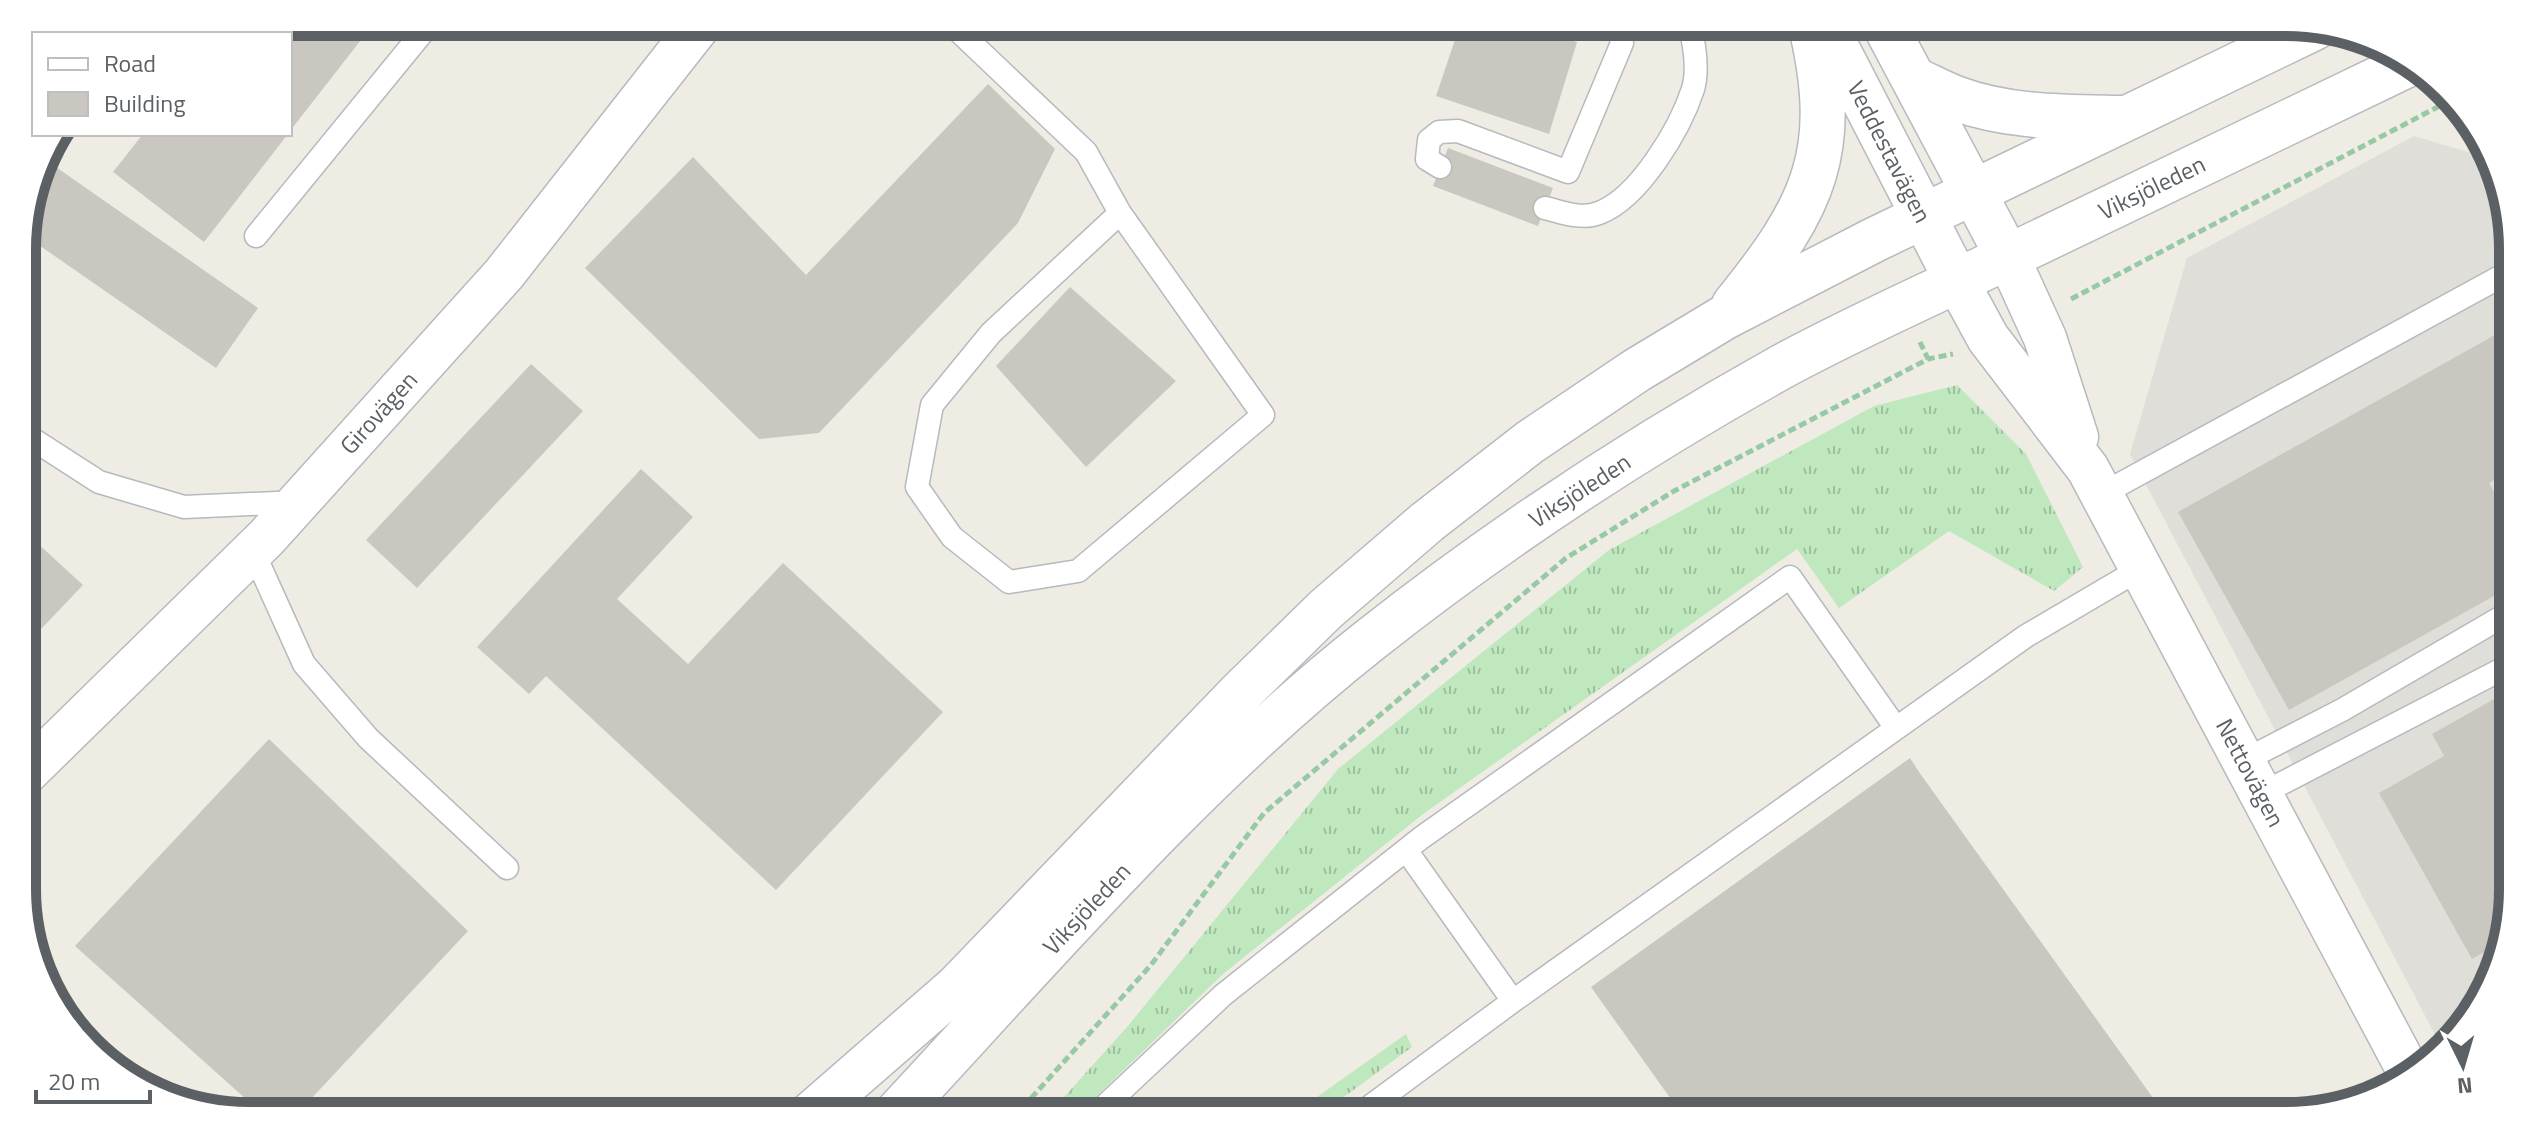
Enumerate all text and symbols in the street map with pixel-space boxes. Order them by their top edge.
legend [32,32,292,136]
text: Road [104,45,156,81]
street label: Veddestavägen [1839,74,1941,229]
text: Building [104,85,186,121]
street label: Viksjöleden [2092,146,2211,229]
street label: Girovägen [331,363,426,462]
street label: Viksjöleden [1521,444,1638,537]
street label: Nettovägen [2207,712,2295,833]
street label: Viksjöleden [1034,854,1139,963]
north arrow [2423,1026,2503,1106]
scale bar [36,1054,150,1104]
text: 20 m [48,1063,100,1099]
text: N [2456,1068,2474,1104]

